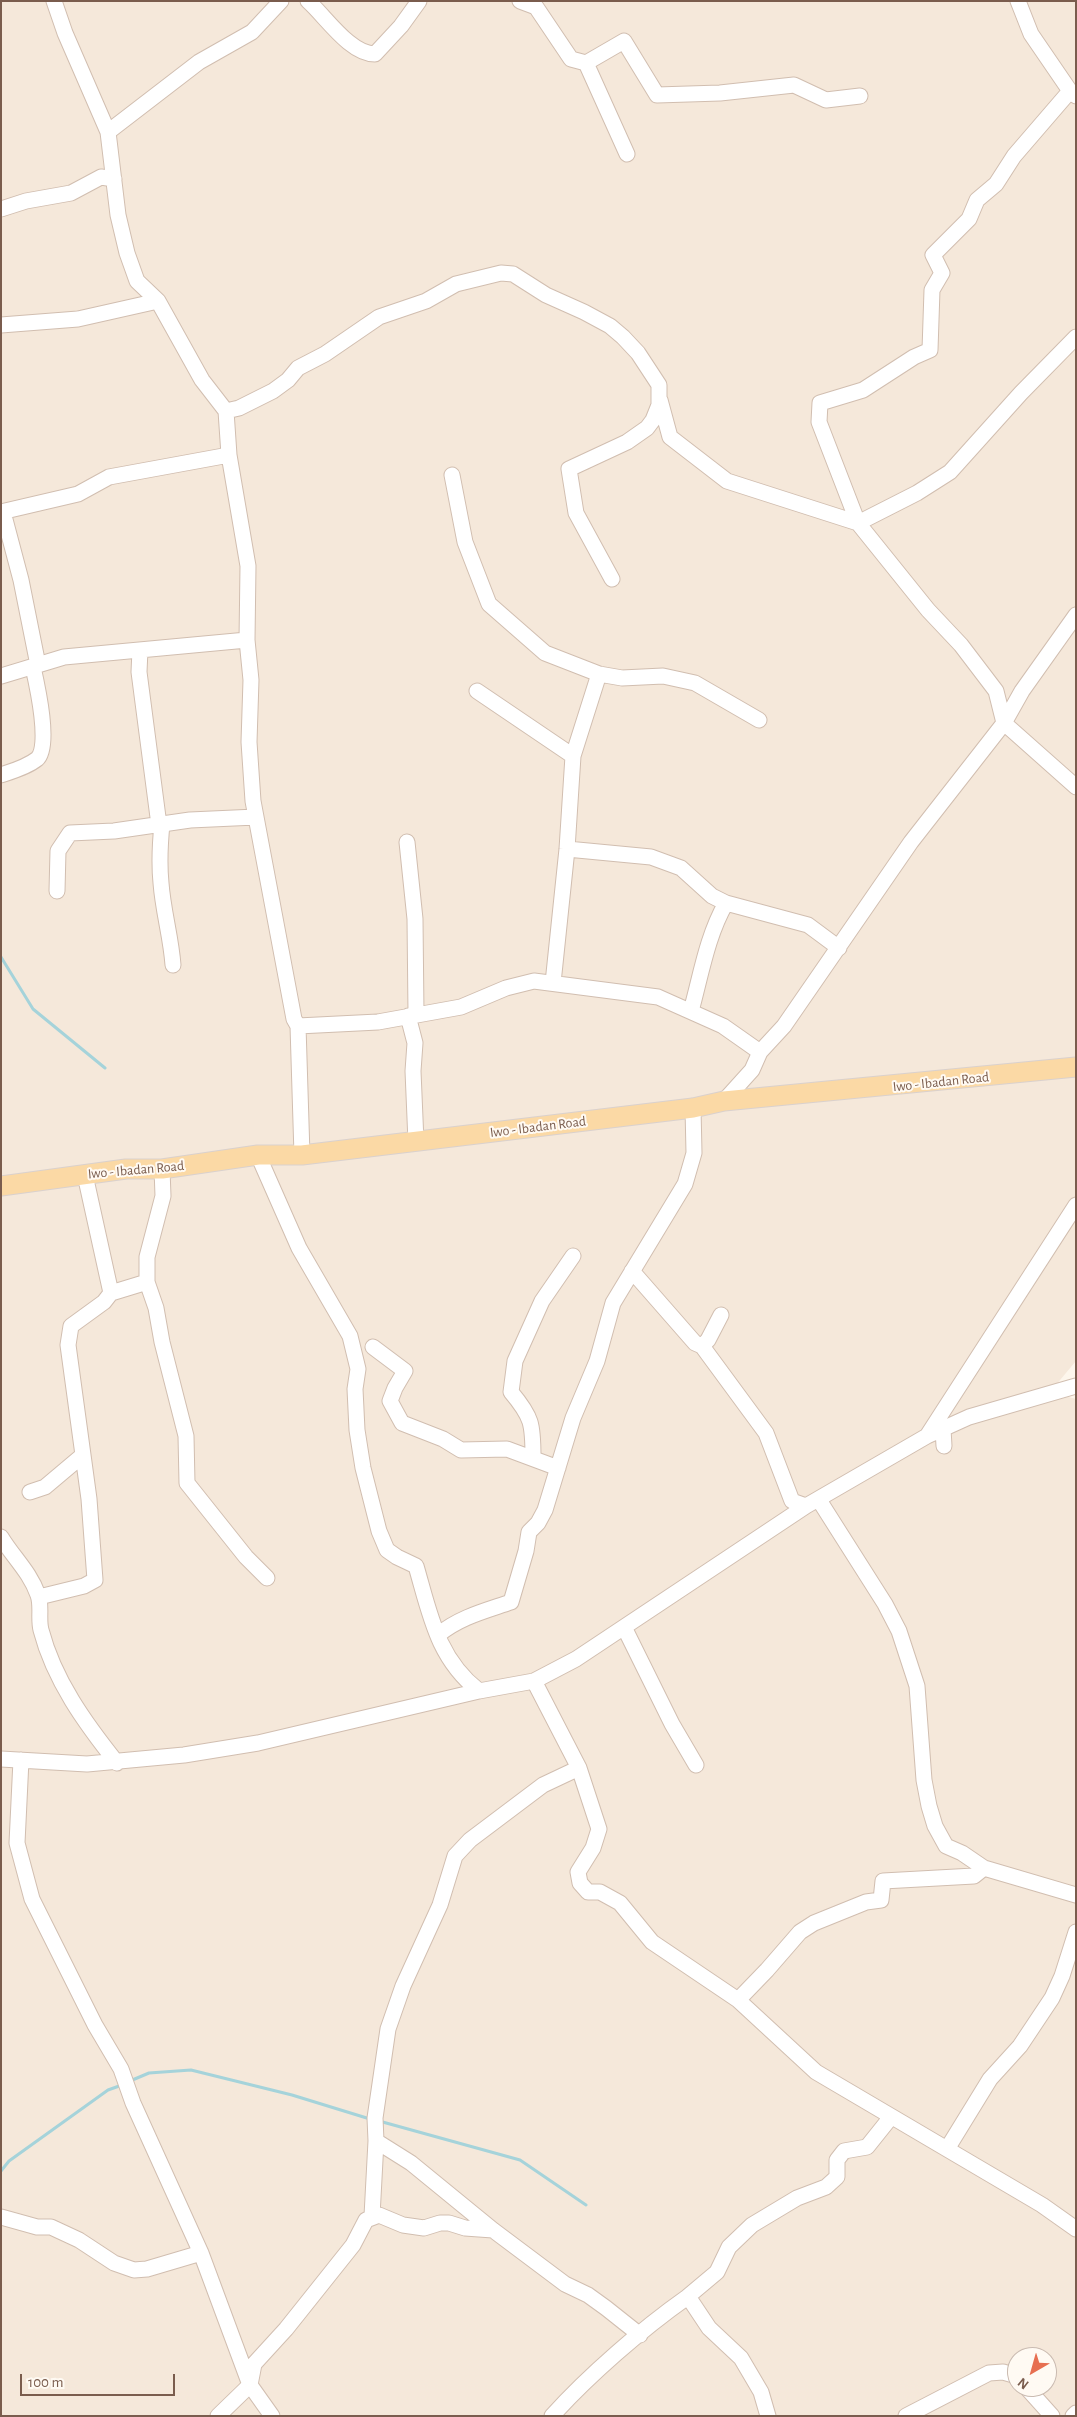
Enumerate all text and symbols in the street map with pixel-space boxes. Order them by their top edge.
street label: Iwo - Ibadan Road [892,1069,990,1095]
street label: Iwo - Ibadan Road [489,1113,587,1141]
street label: Iwo - Ibadan Road [87,1157,185,1183]
north arrow [1007,2347,1057,2397]
scale bar [22,2364,178,2396]
text: 100 m [28,2375,63,2390]
text: N [1015,2375,1032,2392]

